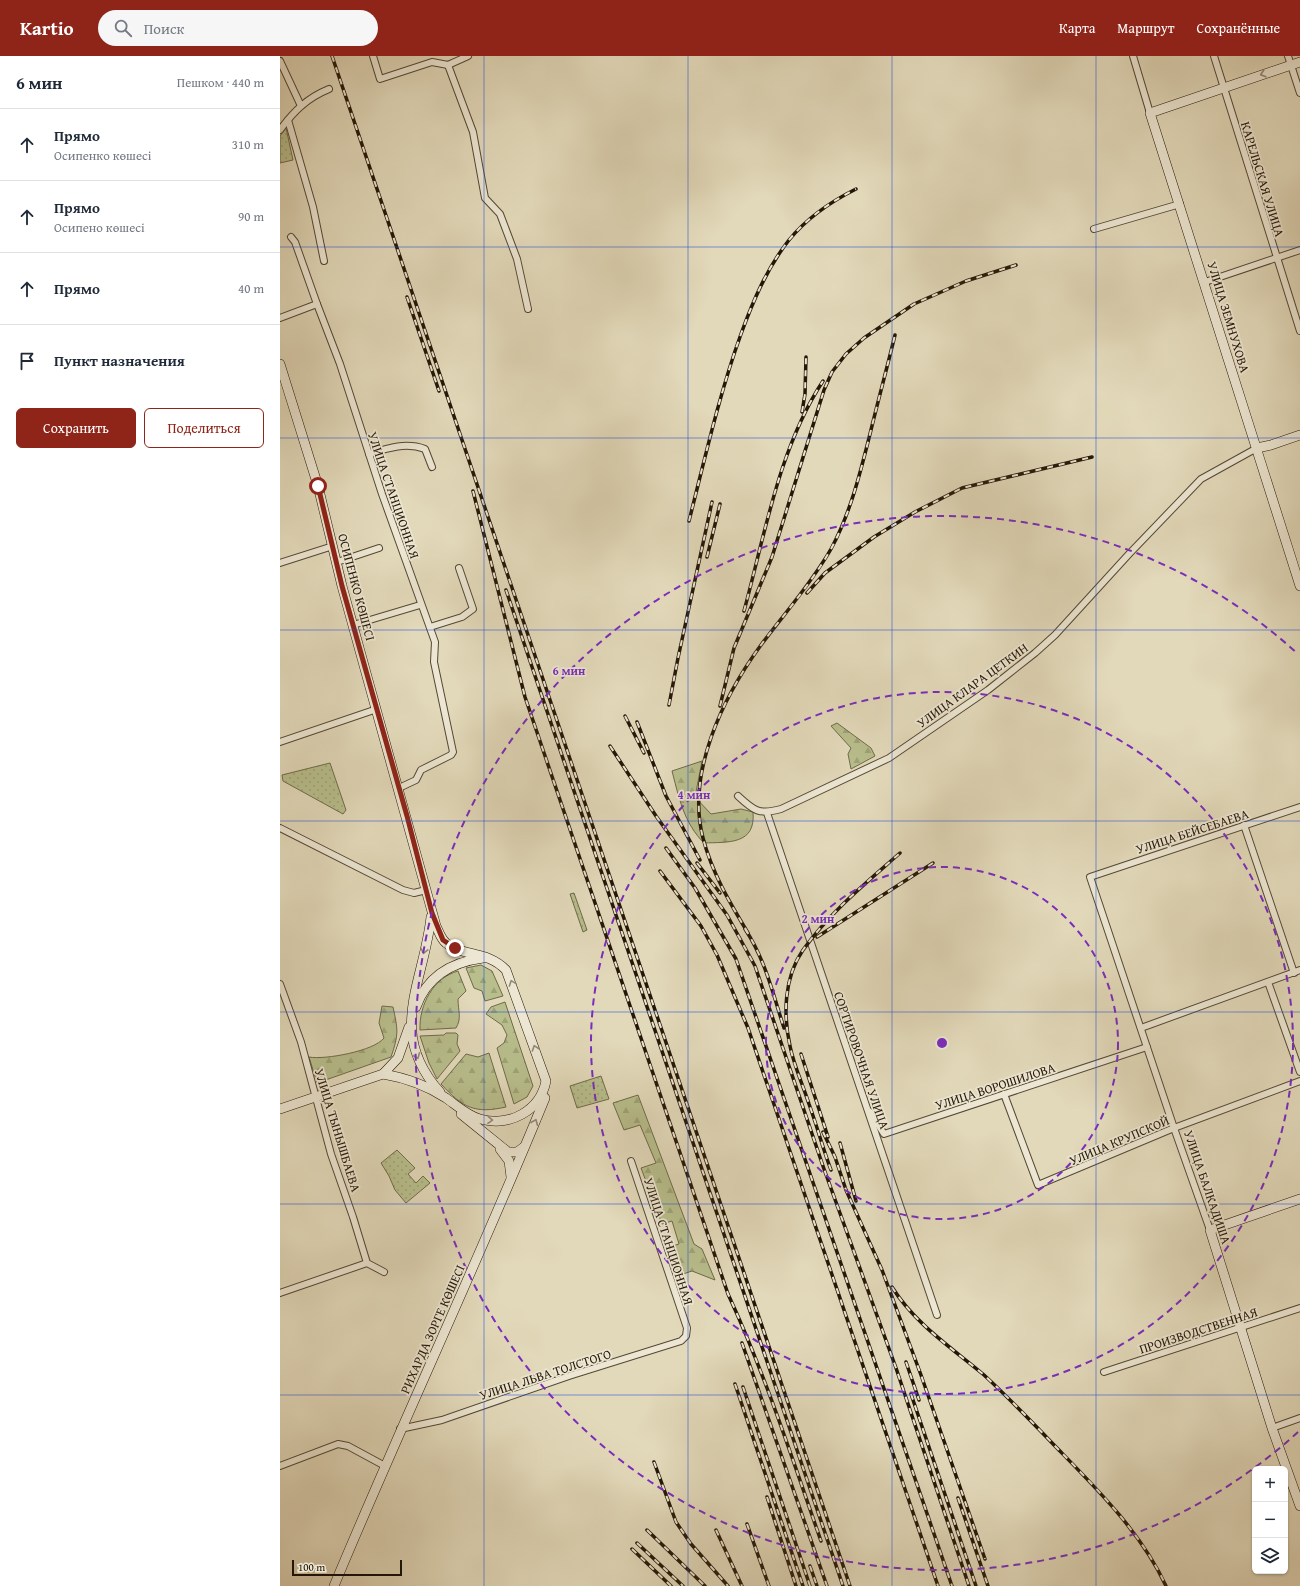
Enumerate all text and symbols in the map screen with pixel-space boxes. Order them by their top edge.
search box [98,10,378,46]
text: Kartio [20,14,74,42]
icon: search [112,17,134,39]
text: Поиск [144,18,184,39]
text: Карта [1059,18,1095,38]
text: Маршрут [1117,18,1175,38]
text: Сохранённые [1197,18,1280,38]
one-way arrow [1260,69,1267,78]
text: 6 мин [16,70,62,95]
text: Пешком · 440 m [177,73,264,92]
street label: КАРЕЛЬСКАЯ УЛИЦА [1236,119,1289,239]
text: Прямо [54,125,100,146]
icon: ahead [16,134,38,156]
text: 310 m [232,135,264,154]
text: Осипенко көшесі [54,146,151,165]
text: Прямо [54,197,100,218]
icon: ahead [16,206,38,228]
text: 90 m [238,207,264,226]
text: Осипено көшесі [54,218,145,237]
street label: УЛИЦА ЗЕМНУХОВА [1203,259,1254,375]
icon: ahead [16,278,38,300]
text: Прямо [54,278,100,299]
text: 40 m [238,279,264,298]
icon: arrive [16,350,38,372]
text: Пункт назначения [54,350,185,371]
button: Сохранить [16,408,136,448]
button: Поделиться [144,408,264,448]
street label: УЛИЦА СТАНЦИОННАЯ [363,429,424,561]
route start [309,477,327,495]
street label: ОСИПЕНКО КӨШЕСІ [333,531,380,643]
street label: УЛИЦА КЛАРА ЦЕТКИН [913,638,1032,732]
text: 6 мин [553,662,586,679]
text: 4 мин [678,786,711,803]
street label: УЛИЦА БЕЙСЕБАЕВА [1133,804,1251,859]
text: 2 мин [802,910,835,927]
route end [446,939,464,957]
one-way arrow [421,948,429,954]
one-way arrow [508,979,516,986]
street label: СОРТИРОВОЧНАЯ УЛИЦА [829,989,894,1132]
centre of rings [935,1036,949,1050]
one-way arrow [531,1045,540,1052]
one-way arrow [412,1052,420,1060]
street label: УЛИЦА ВОРОШИЛОВА [933,1058,1058,1115]
street label: УЛИЦА ТЫНЫШБАЕВА [310,1066,365,1194]
street label: УЛИЦА КРУПСКОЙ [1066,1111,1172,1170]
one-way arrow [487,1116,493,1124]
one-way arrow [530,1119,538,1126]
street label: УЛИЦА БАЛКАДИША [1179,1128,1236,1247]
street label: УЛИЦА СТАНЦИОННАЯ [639,1175,698,1308]
street label: РИХАРДА ЗОРГЕ КӨШЕСІ [395,1262,470,1397]
street label: ПРОИЗВОДСТВЕННАЯ [1137,1302,1260,1359]
street label: УЛИЦА ЛЬВА ТОЛСТОГО [477,1344,614,1405]
map controls [1252,1466,1288,1574]
button: + [1252,1466,1288,1502]
button: − [1252,1502,1288,1538]
button: layers [1252,1538,1288,1574]
scale bar [292,1558,402,1577]
text: 100 m [298,1559,325,1575]

